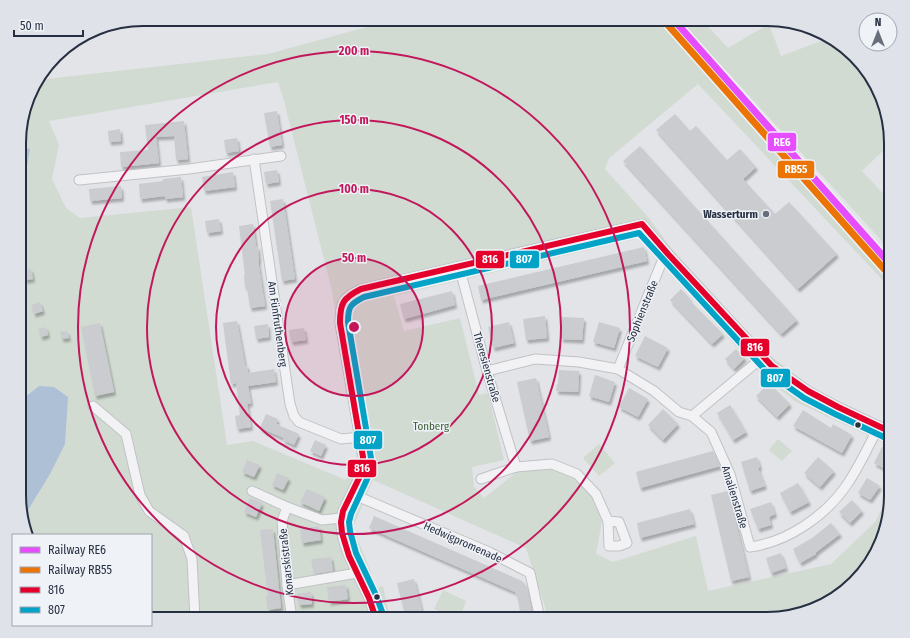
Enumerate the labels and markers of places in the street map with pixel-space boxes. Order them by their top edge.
place label: Wasserturm [703,208,758,221]
marker: Wasserturm [761,209,771,219]
centre of rings [347,320,361,334]
unlabelled marker [853,420,863,430]
unlabelled marker [372,592,382,602]

